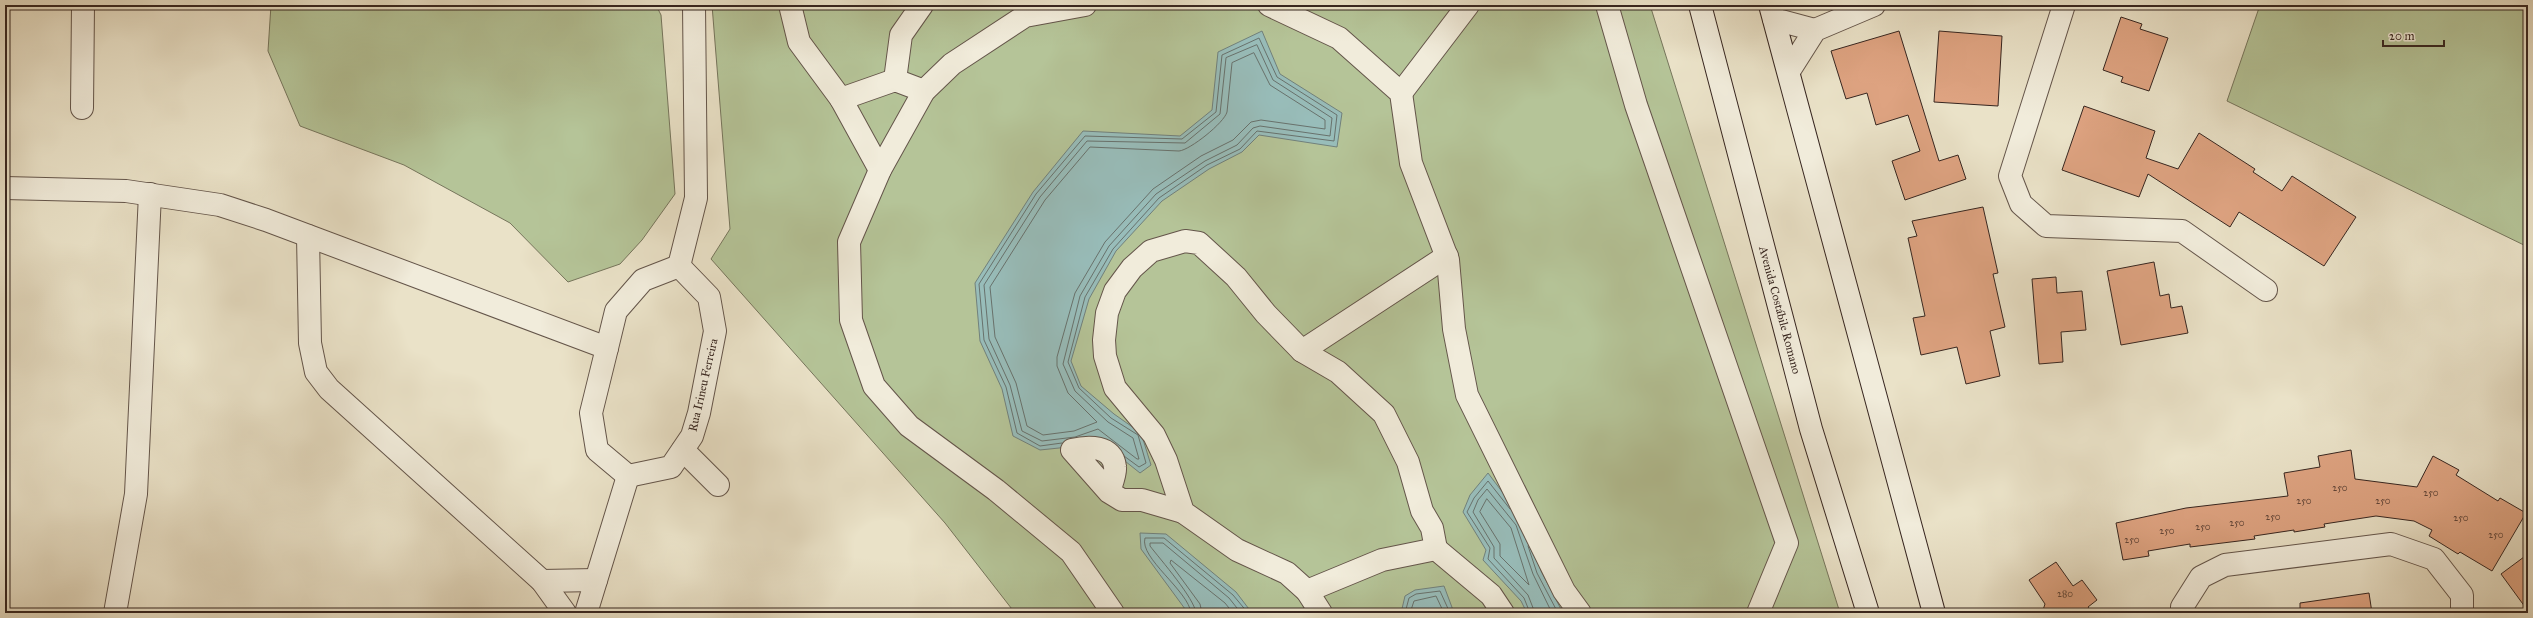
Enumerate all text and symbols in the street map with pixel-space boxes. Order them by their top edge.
scale bar [2383,22,2444,48]
text: 20 m [2389,29,2415,43]
street label: Avenida Costábile Romano [1756,244,1804,375]
street label: Rua Irineu Ferreira [685,336,721,433]
house number: 250 [2332,482,2348,494]
house number: 250 [2423,487,2439,499]
house number: 250 [2296,495,2312,507]
house number: 250 [2375,495,2391,507]
house number: 250 [2265,511,2281,523]
house number: 250 [2453,512,2469,524]
house number: 250 [2229,517,2245,529]
house number: 250 [2195,521,2211,533]
house number: 250 [2159,525,2175,537]
house number: 250 [2488,529,2504,541]
house number: 250 [2124,534,2140,546]
house number: 280 [2057,588,2073,600]

